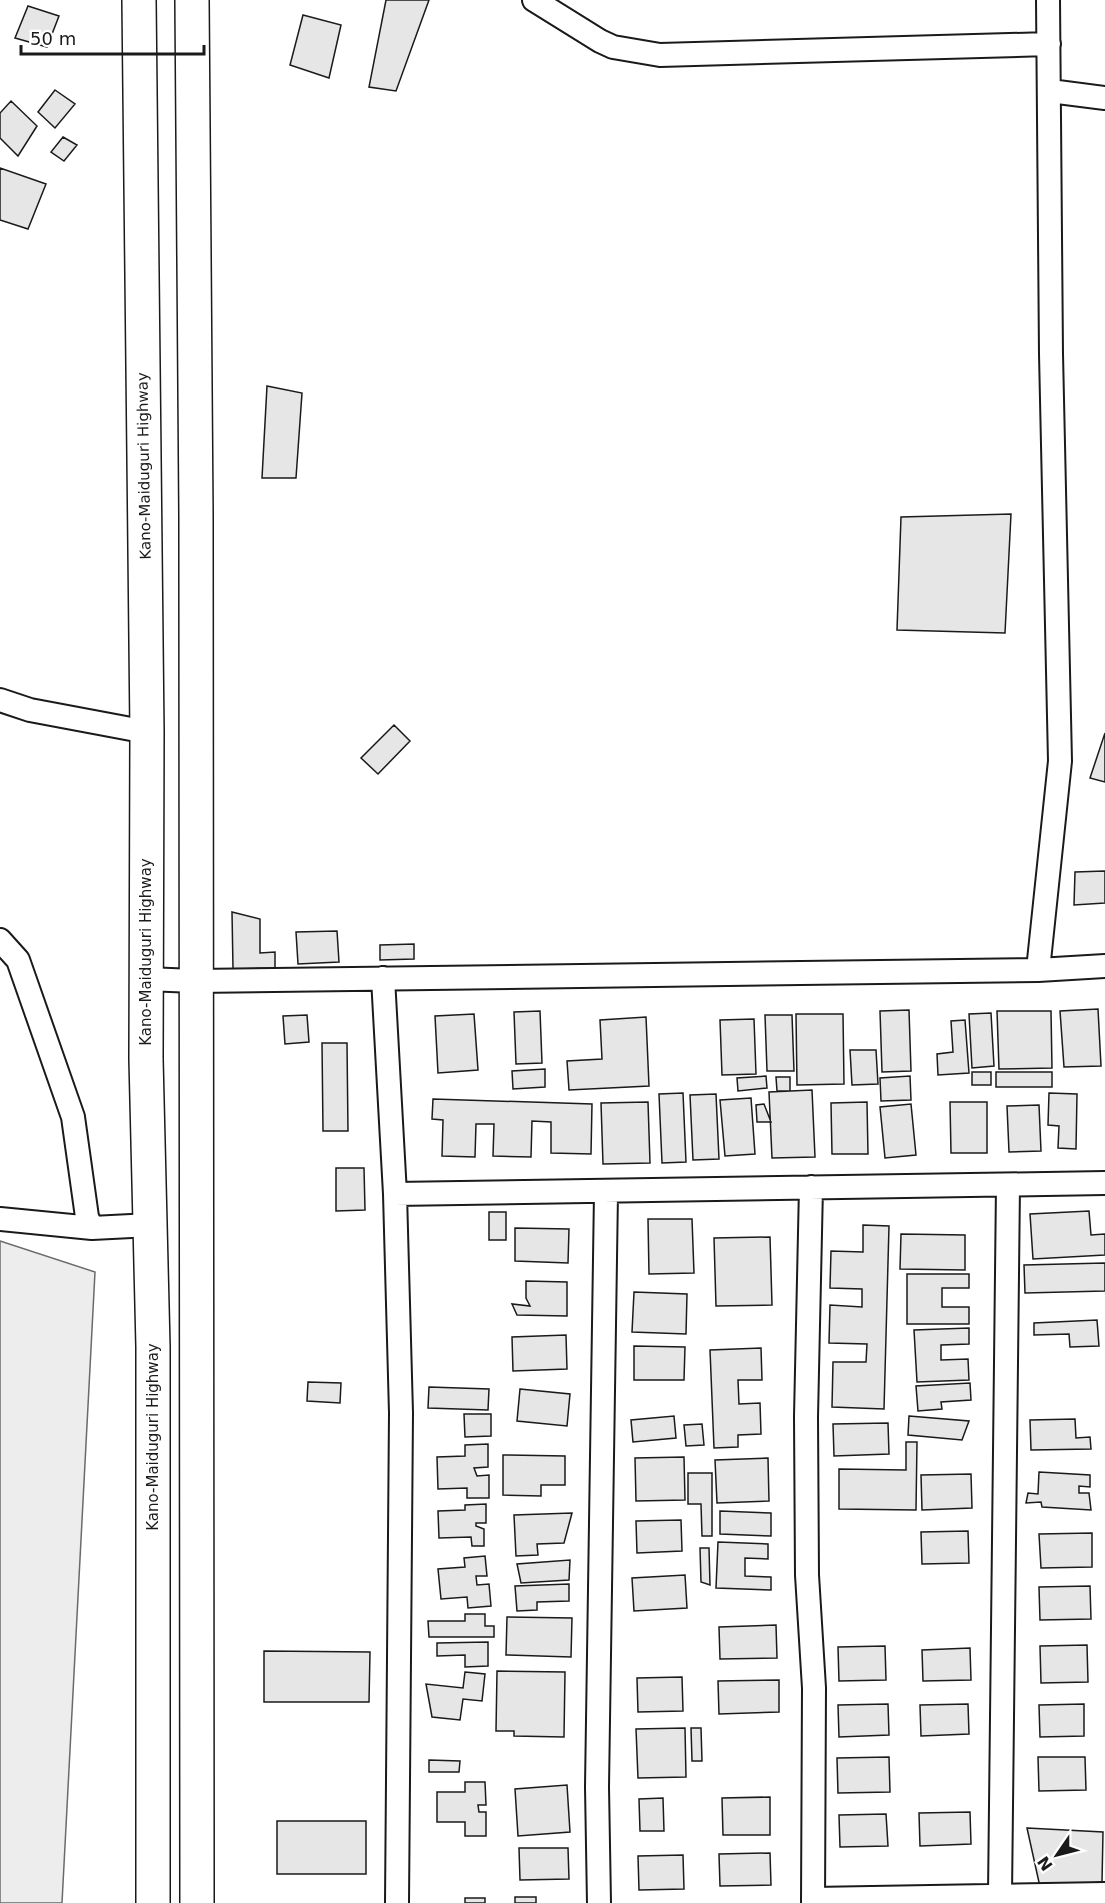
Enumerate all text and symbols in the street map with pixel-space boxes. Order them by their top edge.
scale bar [21,18,204,56]
text: 50 m [30,28,76,49]
street label: Kano-Maiduguri Highway [133,372,155,560]
street label: Kano-Maiduguri Highway [137,858,155,1046]
street label: Kano-Maiduguri Highway [144,1343,162,1531]
north arrow [1027,1825,1087,1885]
text: N [1034,1852,1057,1874]

